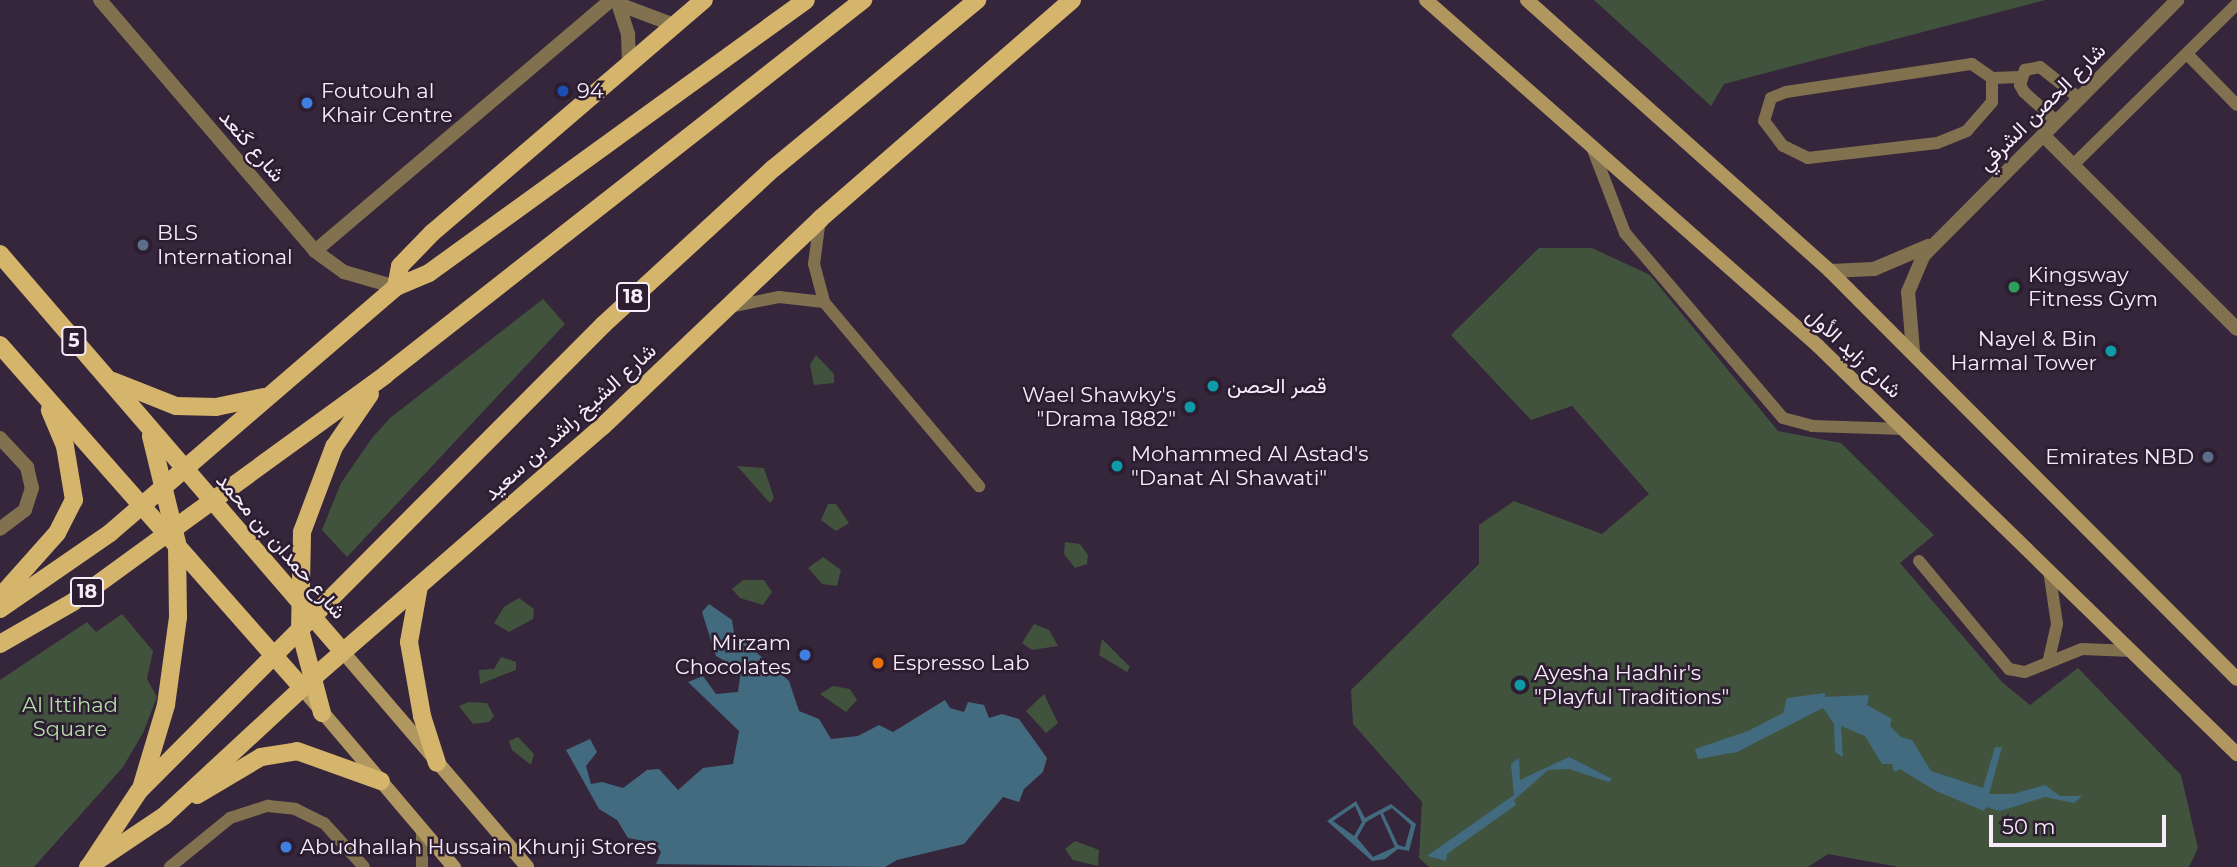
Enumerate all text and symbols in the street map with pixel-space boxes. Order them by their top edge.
street label: شارع الحصن الشرقي [1973,38,2111,176]
place label: Foutouh al Khair Centre [321,78,453,128]
place label: 94 [577,78,604,104]
marker: 94 [555,83,571,99]
marker: Foutouh al Khair Centre [299,95,315,111]
street label: شارع كَنعد [214,105,290,187]
place label: BLS International [157,220,293,270]
marker: BLS International [135,237,151,253]
place label: Kingsway Fitness Gym [2028,262,2158,312]
marker: Kingsway Fitness Gym [2006,279,2022,295]
road number: 18 [616,282,650,312]
street label: شارع زايد الأول [1801,302,1907,404]
road number: 5 [60,326,88,356]
place label: Nayel & Bin Harmal Tower [1950,326,2097,376]
street label: شارع الشيخ راشد بن سعيد [479,338,661,506]
marker: Nayel & Bin Harmal Tower [2103,343,2119,359]
place label: قصر الحصن [1227,373,1327,399]
marker: قصر الحصن [1205,378,1221,394]
place label: Wael Shawky's "Drama 1882" [1022,382,1176,432]
marker: Wael Shawky's "Drama 1882" [1182,399,1198,415]
place label: Mohammed Al Astad's "Danat Al Shawati" [1131,441,1368,491]
place label: Emirates NBD [2045,444,2194,470]
marker: Emirates NBD [2200,449,2216,465]
marker: Mohammed Al Astad's "Danat Al Shawati" [1109,458,1125,474]
street label: شارع حمدان بن محمد [211,468,351,624]
road number: 18 [70,576,104,608]
place label: Mirzam Chocolates [675,630,791,680]
marker: Mirzam Chocolates [797,647,813,663]
place label: Espresso Lab [892,650,1029,676]
marker: Espresso Lab [870,655,886,671]
place label: Ayesha Hadhir's "Playful Traditions" [1534,660,1729,710]
marker: Ayesha Hadhir's "Playful Traditions" [1512,677,1528,693]
park label: Al Ittihad Square [22,692,118,742]
scale bar [1992,800,2169,844]
text: 50 m [2002,814,2056,839]
place label: Abudhallah Hussain Khunji Stores [300,834,657,860]
marker: Abudhallah Hussain Khunji Stores [278,839,294,855]

